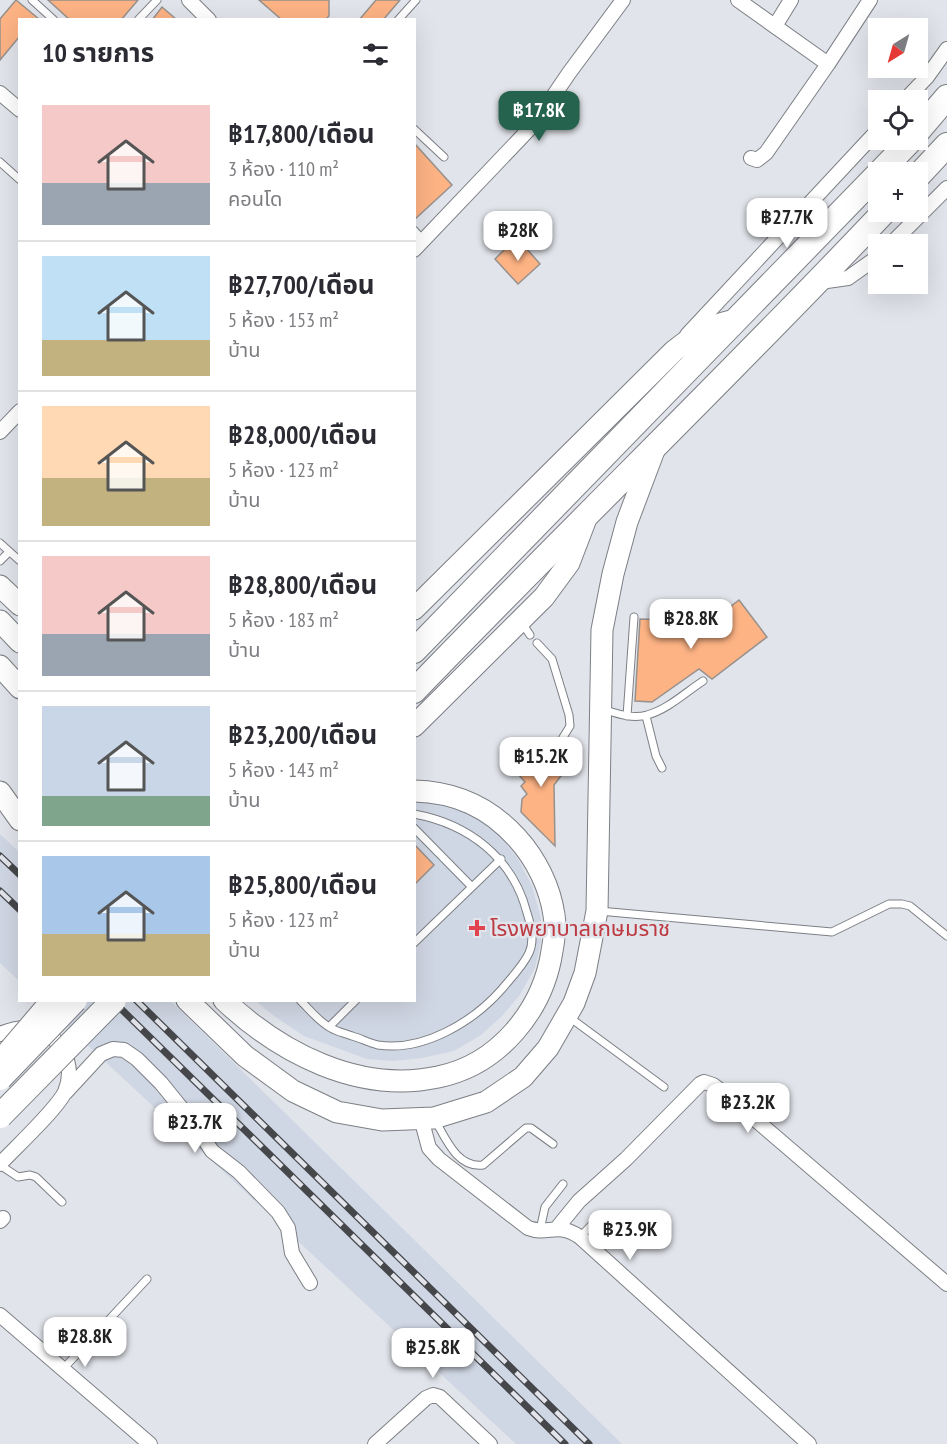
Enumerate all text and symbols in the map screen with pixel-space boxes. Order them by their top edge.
north arrow [868,18,928,78]
map controls [868,18,928,294]
text: 10 รายการ [42,36,154,69]
icon: filters [359,38,392,71]
button: locate [868,90,928,150]
pin: ฿17.8K [490,91,588,142]
text: ฿17.8K [513,97,565,123]
text: ฿17,800/เดือน [228,117,375,150]
icon: home [90,129,162,201]
text: 3 ห้อง · 110 m² [228,156,339,182]
button: + [868,162,928,222]
text: คอนโด [228,186,282,212]
pin: ฿27.7K [738,198,836,249]
text: ฿27.7K [761,204,813,230]
pin: ฿28K [482,211,554,262]
text: ฿28K [497,217,539,243]
button: − [868,234,928,294]
text: ฿27,700/เดือน [228,268,375,301]
icon: home [90,280,162,352]
text: 5 ห้อง · 153 m² [228,307,339,333]
text: บ้าน [228,337,260,363]
text: ฿28,000/เดือน [228,418,377,451]
icon: home [90,430,162,502]
text: 5 ห้อง · 123 m² [228,457,339,483]
text: บ้าน [228,487,260,513]
text: ฿28,800/เดือน [228,568,377,601]
icon: home [90,580,162,652]
pin: ฿28.8K [642,599,740,650]
text: ฿28.8K [664,605,718,631]
text: 5 ห้อง · 183 m² [228,607,339,633]
text: บ้าน [228,637,260,663]
text: ฿23,200/เดือน [228,718,377,751]
icon: home [90,730,162,802]
pin: ฿15.2K [492,737,590,788]
text: ฿15.2K [514,743,568,769]
text: 5 ห้อง · 143 m² [228,757,339,783]
text: บ้าน [228,787,260,813]
text: ฿25,800/เดือน [228,868,377,901]
icon: home [90,880,162,952]
text: 5 ห้อง · 123 m² [228,907,339,933]
place label: โรงพยาบาลเกษมราช [490,914,670,942]
marker: โรงพยาบาลเกษมราช [468,919,486,937]
text: บ้าน [228,937,260,963]
pin: ฿23.2K [699,1083,797,1134]
text: ฿23.2K [721,1089,775,1115]
pin: ฿23.7K [146,1103,244,1154]
text: ฿23.7K [168,1109,222,1135]
pin: ฿23.9K [581,1210,679,1261]
text: ฿23.9K [603,1216,657,1242]
pin: ฿28.8K [36,1317,134,1368]
text: ฿28.8K [58,1323,112,1349]
pin: ฿25.8K [384,1328,482,1379]
text: ฿25.8K [406,1334,460,1360]

